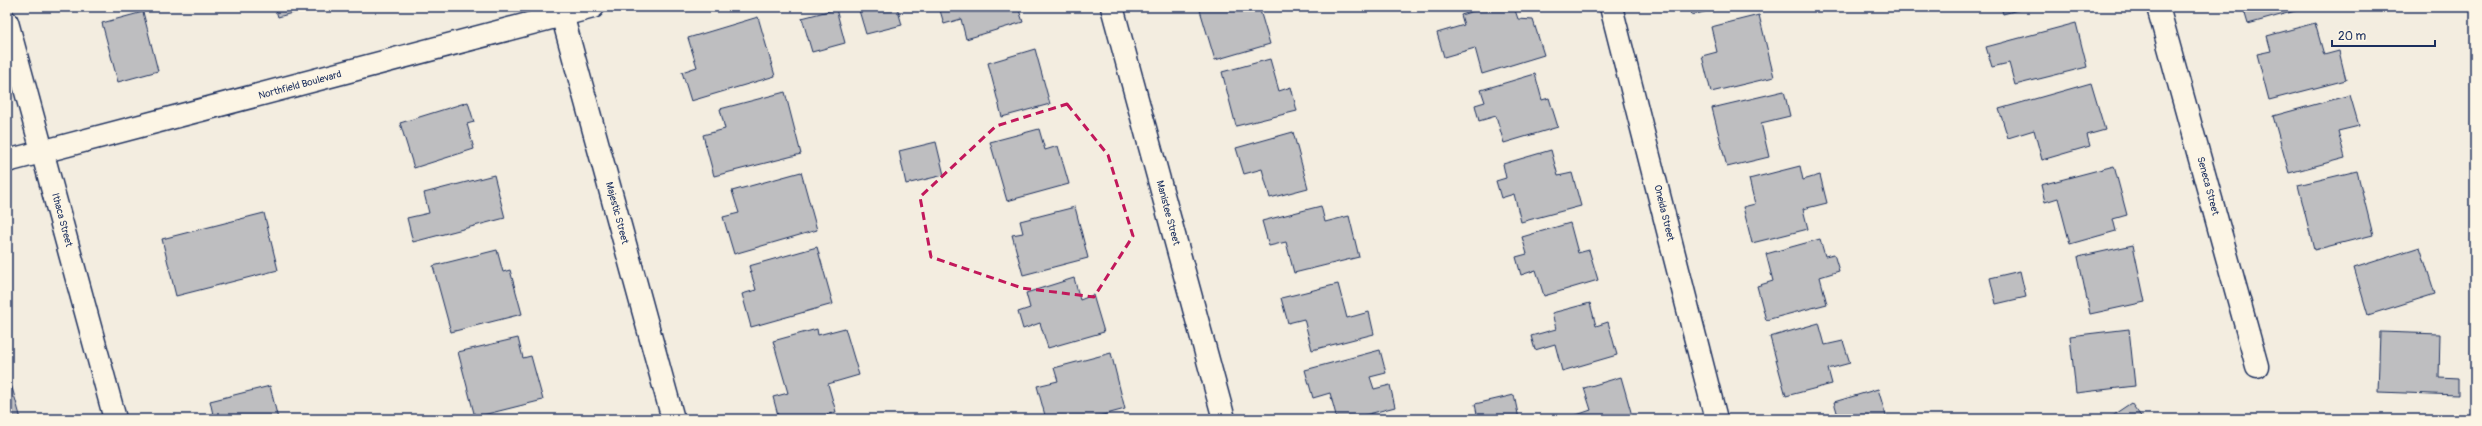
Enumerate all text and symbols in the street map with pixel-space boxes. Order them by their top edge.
scale bar [2332,22,2435,48]
text: 20 m [2338,29,2367,44]
street label: Northfield Boulevard [257,68,343,102]
street label: Seneca Street [2194,155,2222,218]
street label: Manistee Street [1154,179,1183,248]
street label: Majestic Street [603,181,631,246]
street label: Oneida Street [1651,184,1677,243]
street label: Ithaca Street [49,192,75,249]

